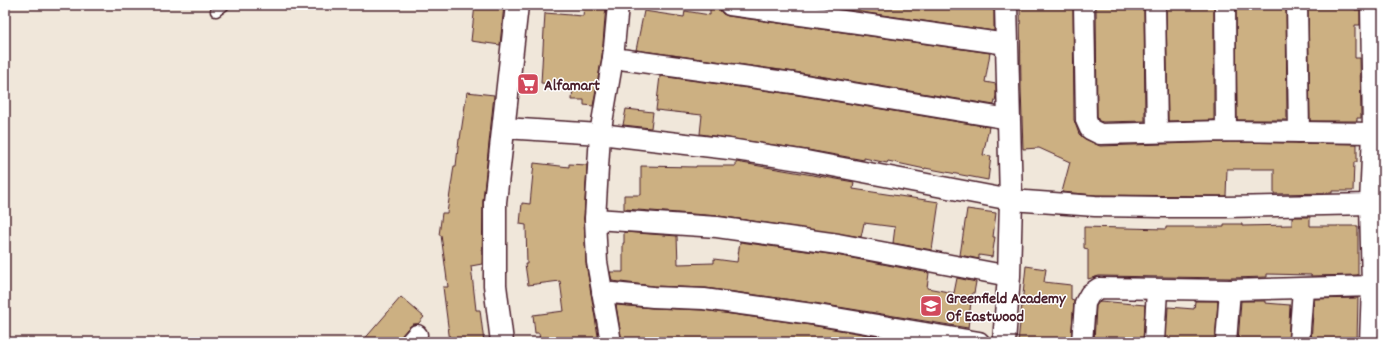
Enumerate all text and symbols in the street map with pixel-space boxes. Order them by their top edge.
supermarket icon: Alfamart [515,71,541,97]
place label: Alfamart [544,75,600,98]
place label: Greenfield Academy Of Eastwood [946,288,1067,329]
school or university icon: Greenfield Academy Of Eastwood [918,293,944,319]

